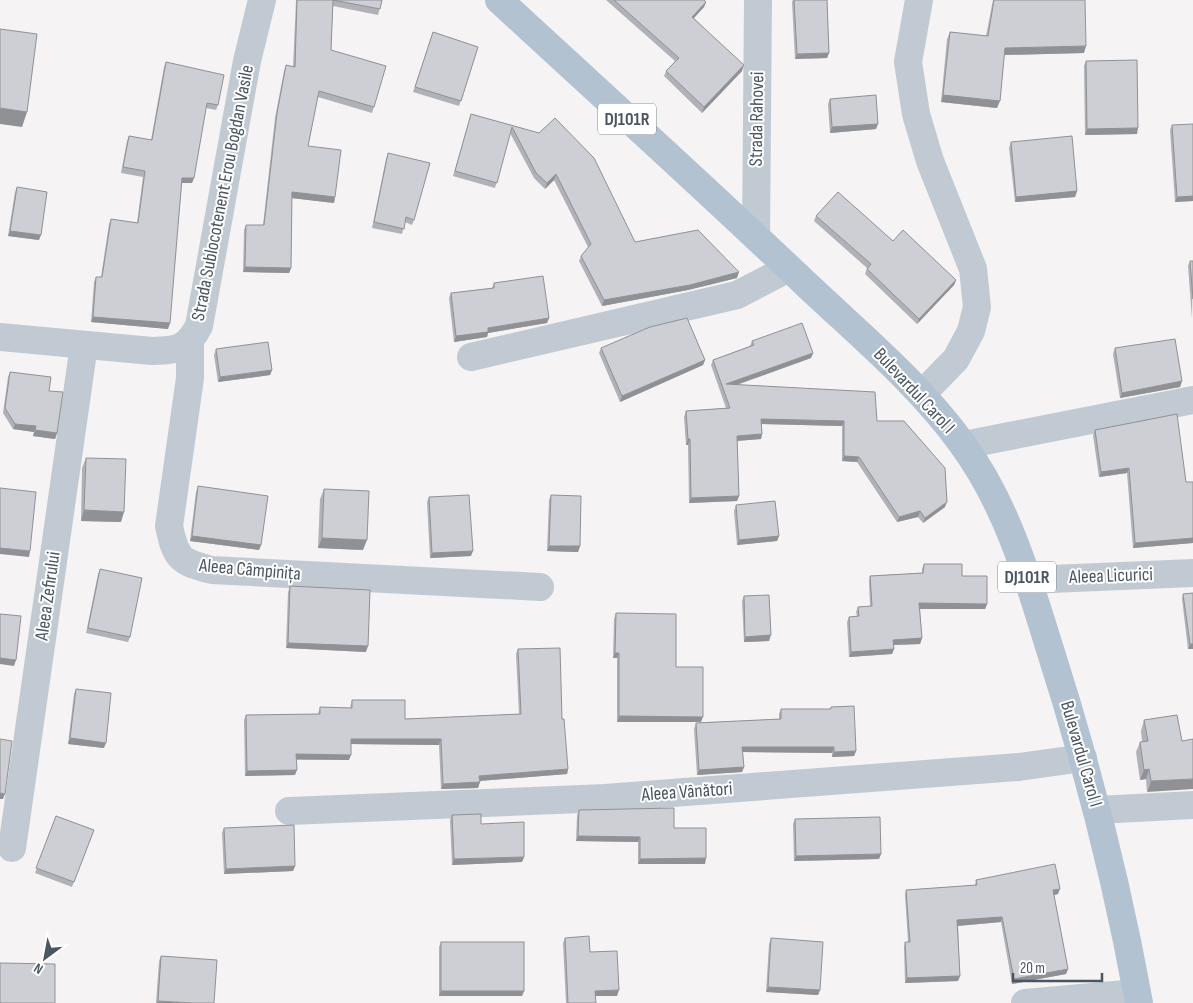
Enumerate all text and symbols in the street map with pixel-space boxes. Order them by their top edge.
street label: Strada Sublocotenent Erou Bogdan Vasile [187,63,259,323]
street label: Strada Rahovei [745,71,769,167]
road number: DJ101R [598,104,656,134]
street label: Bulevardul Carol I [868,343,960,439]
street label: Aleea Zefirului [30,550,66,643]
street label: Aleea Câmpinița [197,554,302,586]
road number: DJ101R [998,562,1056,592]
street label: Aleea Licurici [1068,563,1153,589]
street label: Bulevardul Carol I [1055,698,1107,810]
street label: Aleea Vânători [640,777,733,807]
north arrow [20,933,70,983]
scale bar [1013,950,1102,982]
text: N [31,959,46,978]
text: 20 m [1020,959,1045,978]

